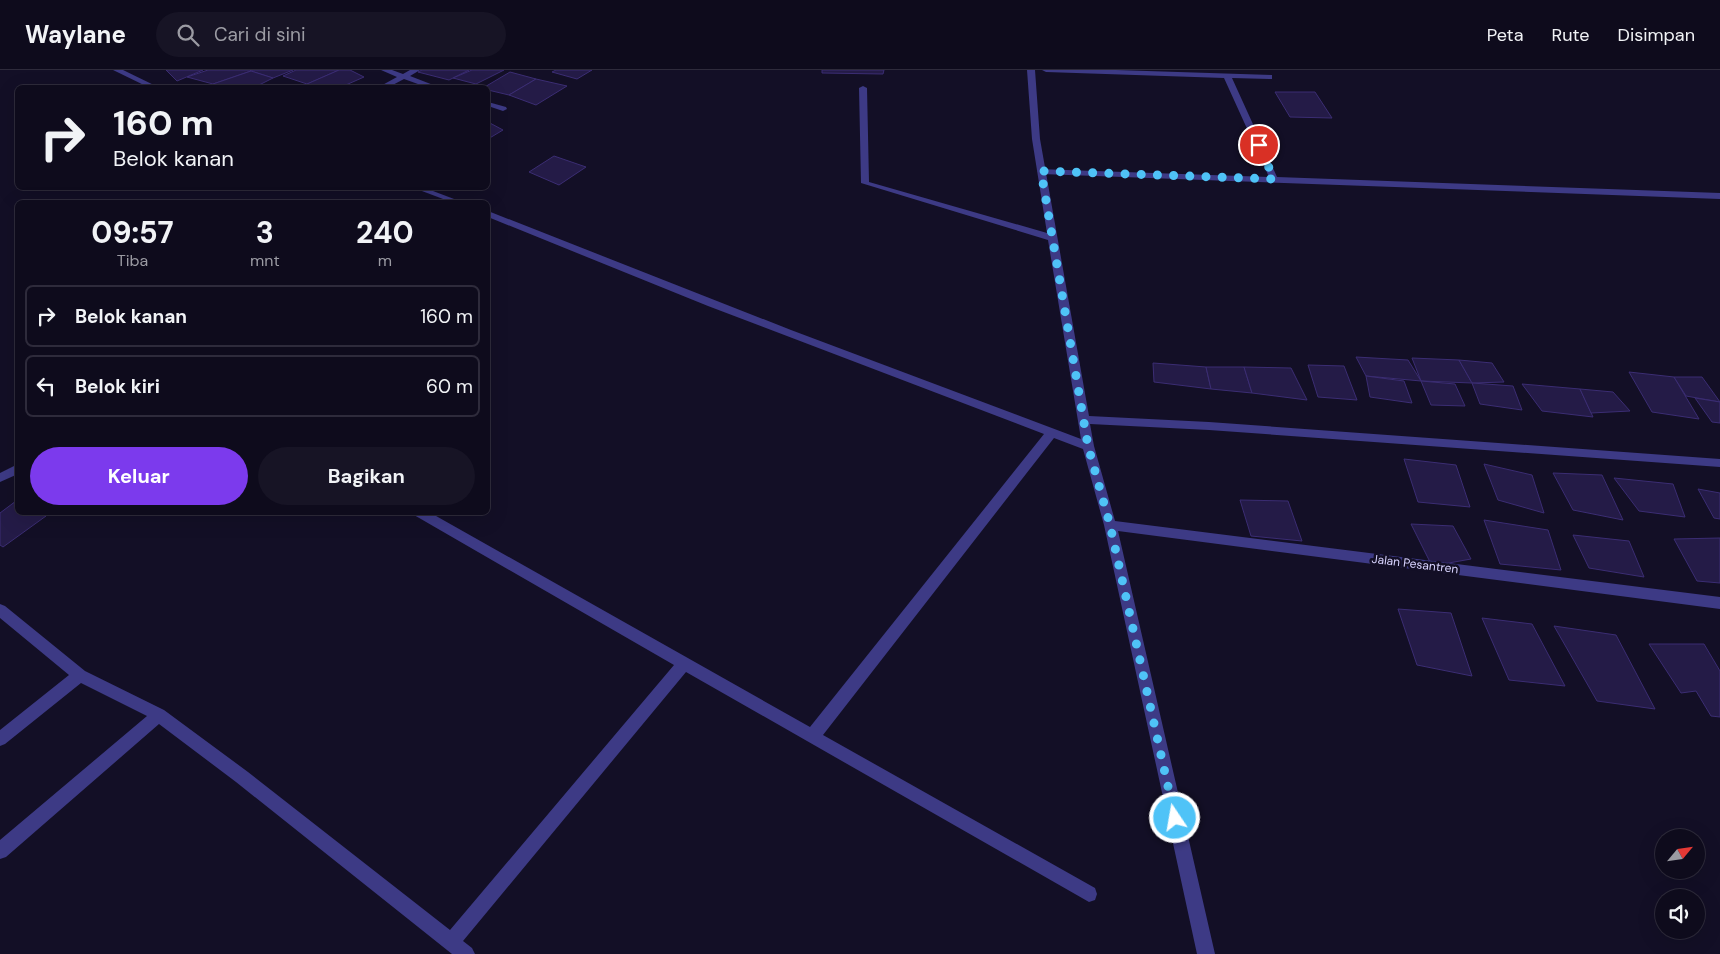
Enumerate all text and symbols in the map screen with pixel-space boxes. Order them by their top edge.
search box [156,12,506,57]
text: Waylane [25,19,126,50]
icon: search [174,21,202,49]
text: Cari di sini [214,22,306,47]
text: Peta [1487,23,1523,47]
text: Rute [1551,23,1590,47]
text: Disimpan [1618,23,1695,47]
text: 160 m [113,100,214,146]
icon: right [30,105,95,170]
pin [1238,124,1280,166]
icon: arrive [1245,131,1273,159]
text: Belok kanan [113,144,234,173]
text: 09:57 [91,213,174,252]
text: 3 [256,213,274,252]
text: 240 [356,213,414,252]
text: Tiba [117,250,148,271]
text: mnt [250,250,280,271]
text: m [378,250,392,271]
icon: right [32,302,60,330]
text: Belok kanan [75,304,187,329]
text: 160 m [420,304,473,329]
icon: left [32,372,60,400]
text: Belok kiri [75,374,160,399]
text: 60 m [426,374,473,399]
button: Keluar [30,447,248,505]
button: Bagikan [258,447,475,505]
street label: Jalan Pesantren [1371,551,1459,577]
position arrow [1148,791,1200,843]
north arrow [1655,829,1705,879]
map controls [1655,829,1705,939]
button: sound [1655,889,1705,939]

